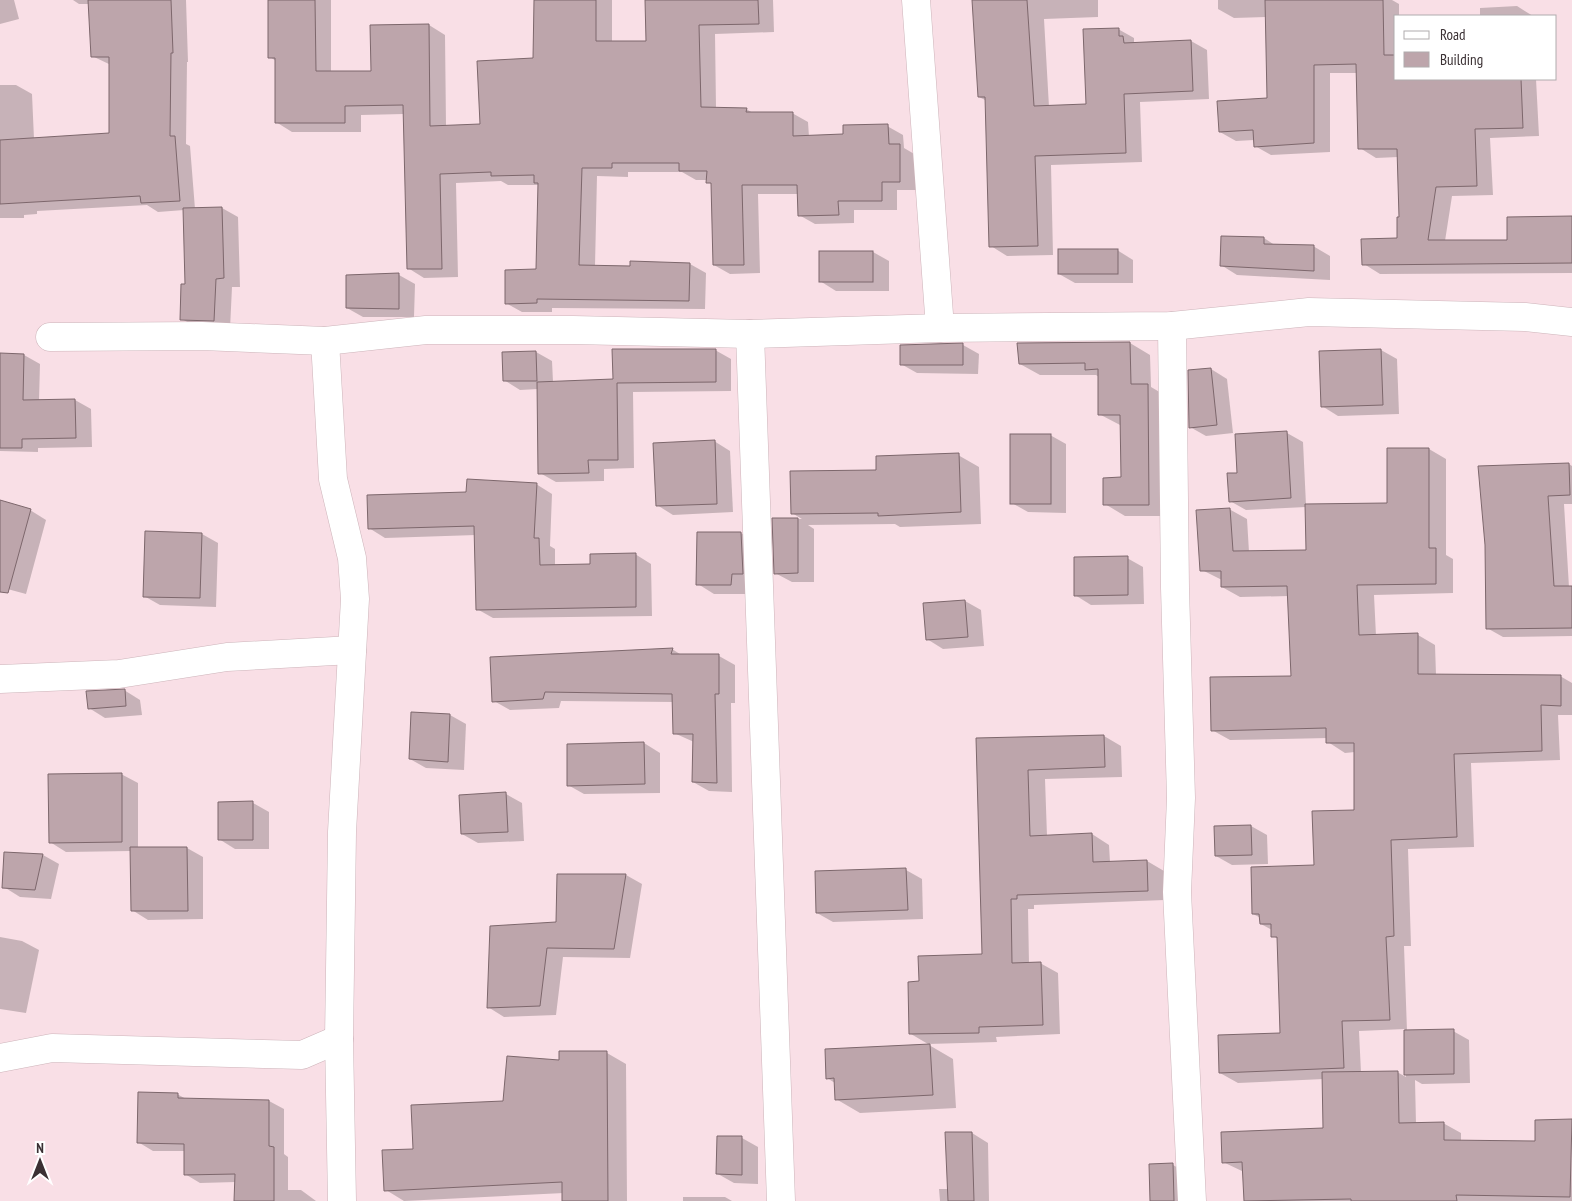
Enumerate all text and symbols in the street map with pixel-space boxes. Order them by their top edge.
legend [1394,15,1557,80]
text: Road [1440,25,1466,44]
text: Building [1440,50,1483,69]
north arrow [15,1136,65,1186]
text: N [36,1139,44,1157]

